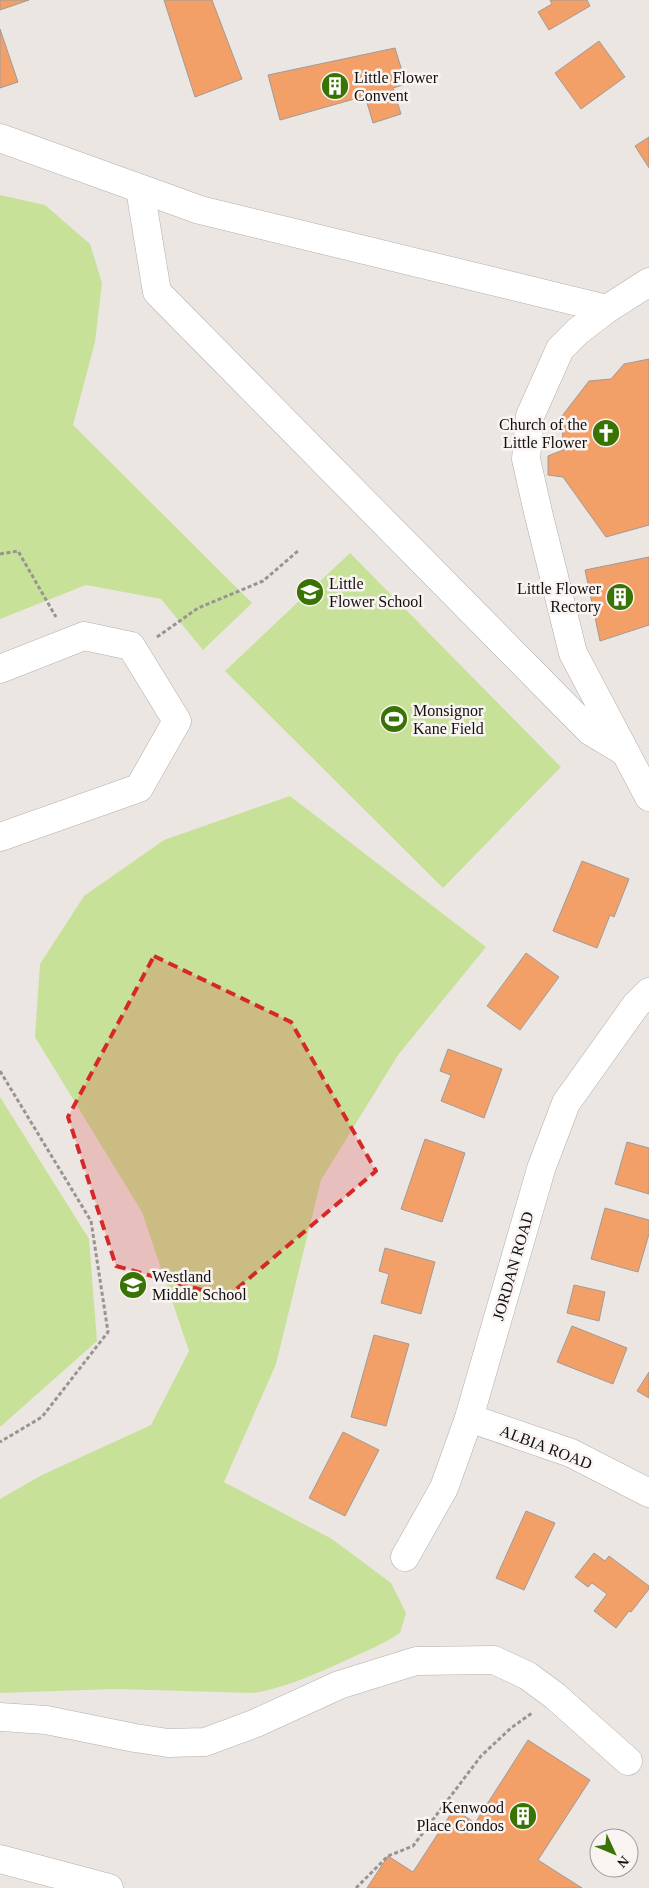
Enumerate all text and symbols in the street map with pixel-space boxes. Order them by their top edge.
place label: Little Flower Convent [354,69,439,104]
building icon: Little Flower Convent [320,71,350,101]
place label: Church of the Little Flower [499,416,588,451]
church icon: Church of the Little Flower [591,418,621,448]
place label: Little Flower School [329,575,423,610]
school or university icon: Little Flower School [295,577,325,607]
place label: Little Flower Rectory [517,580,602,616]
building icon: Little Flower Rectory [605,582,635,612]
place label: Monsignor Kane Field [413,702,484,737]
sports icon: Monsignor Kane Field [379,704,409,734]
street label: JORDAN ROAD [489,1210,537,1322]
place label: Westland Middle School [152,1268,247,1303]
school or university icon: Westland Middle School [118,1270,148,1300]
street label: ALBIA ROAD [498,1422,594,1472]
place label: Kenwood Place Condos [416,1799,504,1834]
building icon: Kenwood Place Condos [508,1801,538,1831]
north arrow [589,1828,639,1878]
text: N [614,1853,632,1871]

